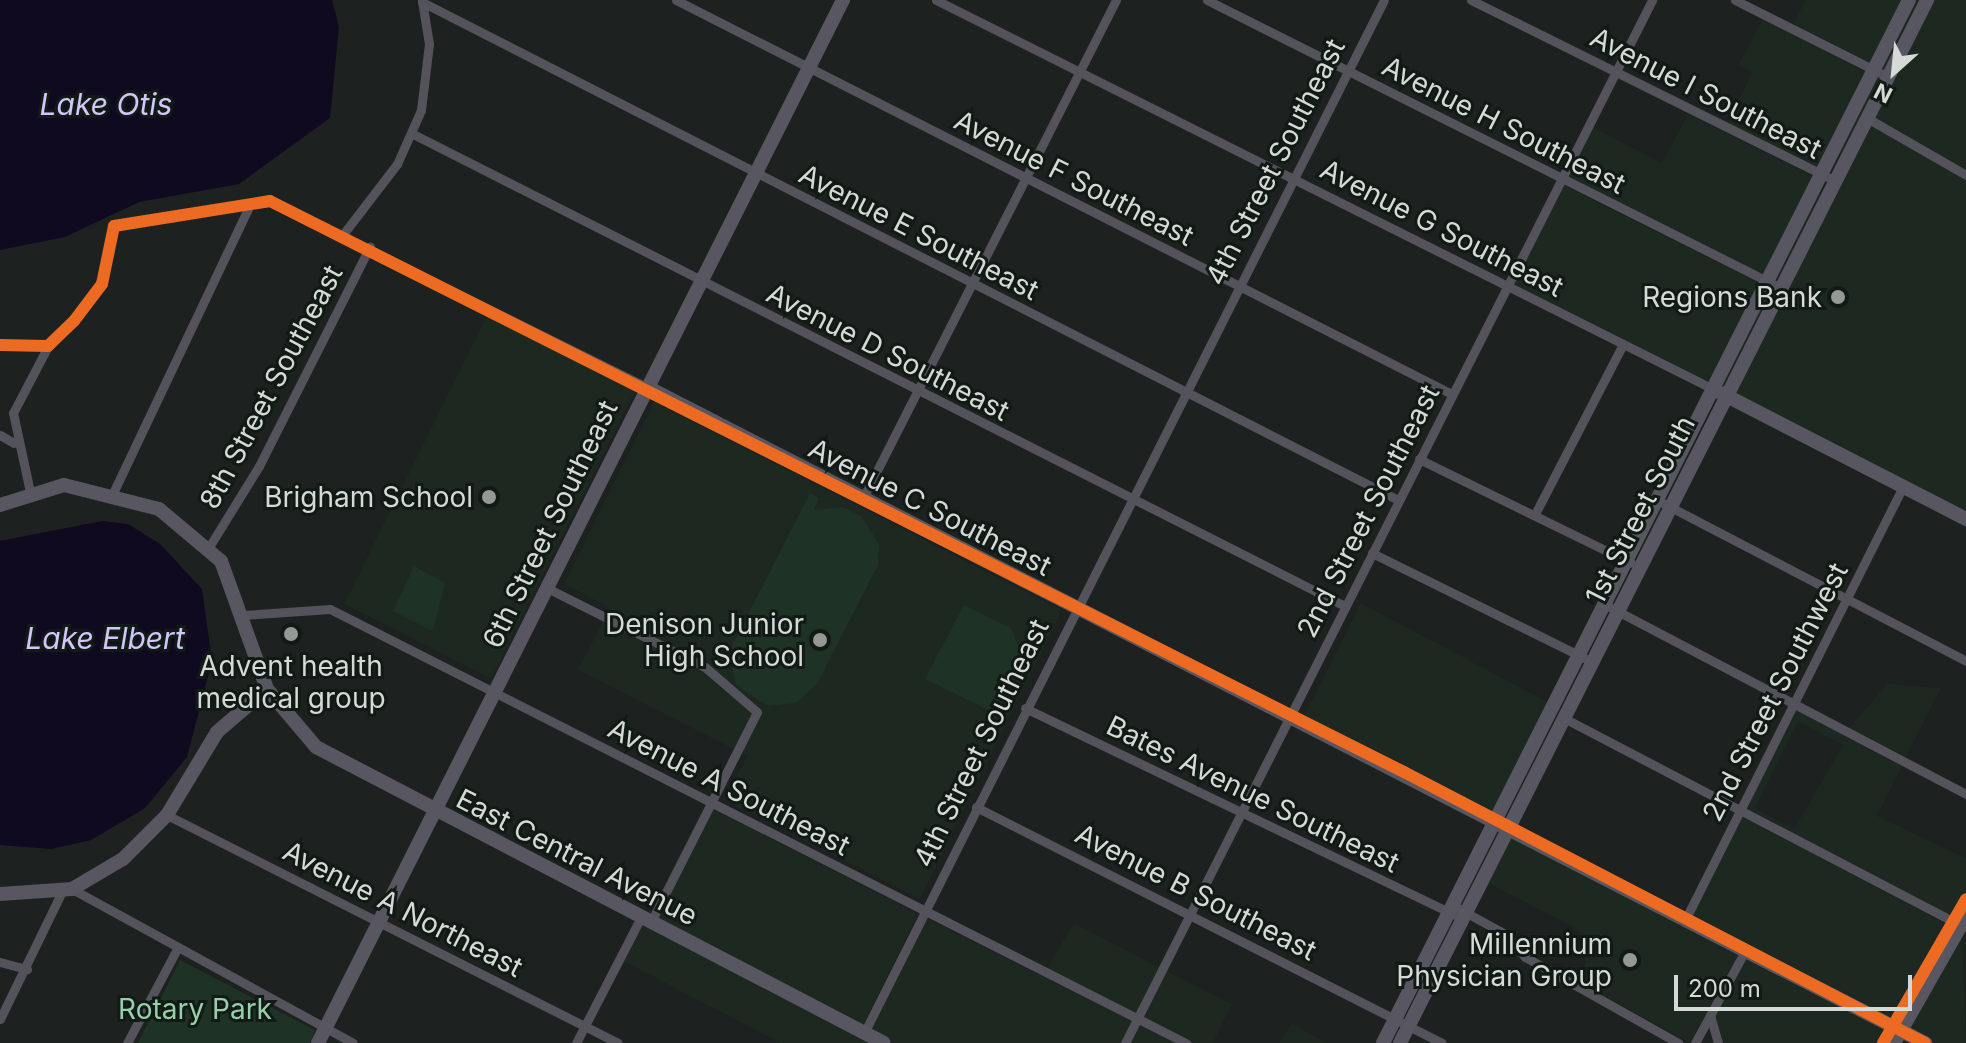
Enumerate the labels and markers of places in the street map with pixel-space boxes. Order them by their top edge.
place label: Regions Bank [1642,280,1822,314]
marker: Regions Bank [1829,288,1847,306]
place label: Brigham School [264,480,473,514]
marker: Brigham School [480,488,498,506]
place label: Denison Junior High School [605,607,804,673]
marker: Advent health medical group [280,623,302,645]
marker: Denison Junior High School [811,631,829,649]
place label: Advent health medical group [196,649,386,715]
place label: Millennium Physician Group [1396,927,1612,993]
marker: Millennium Physician Group [1619,949,1641,971]

